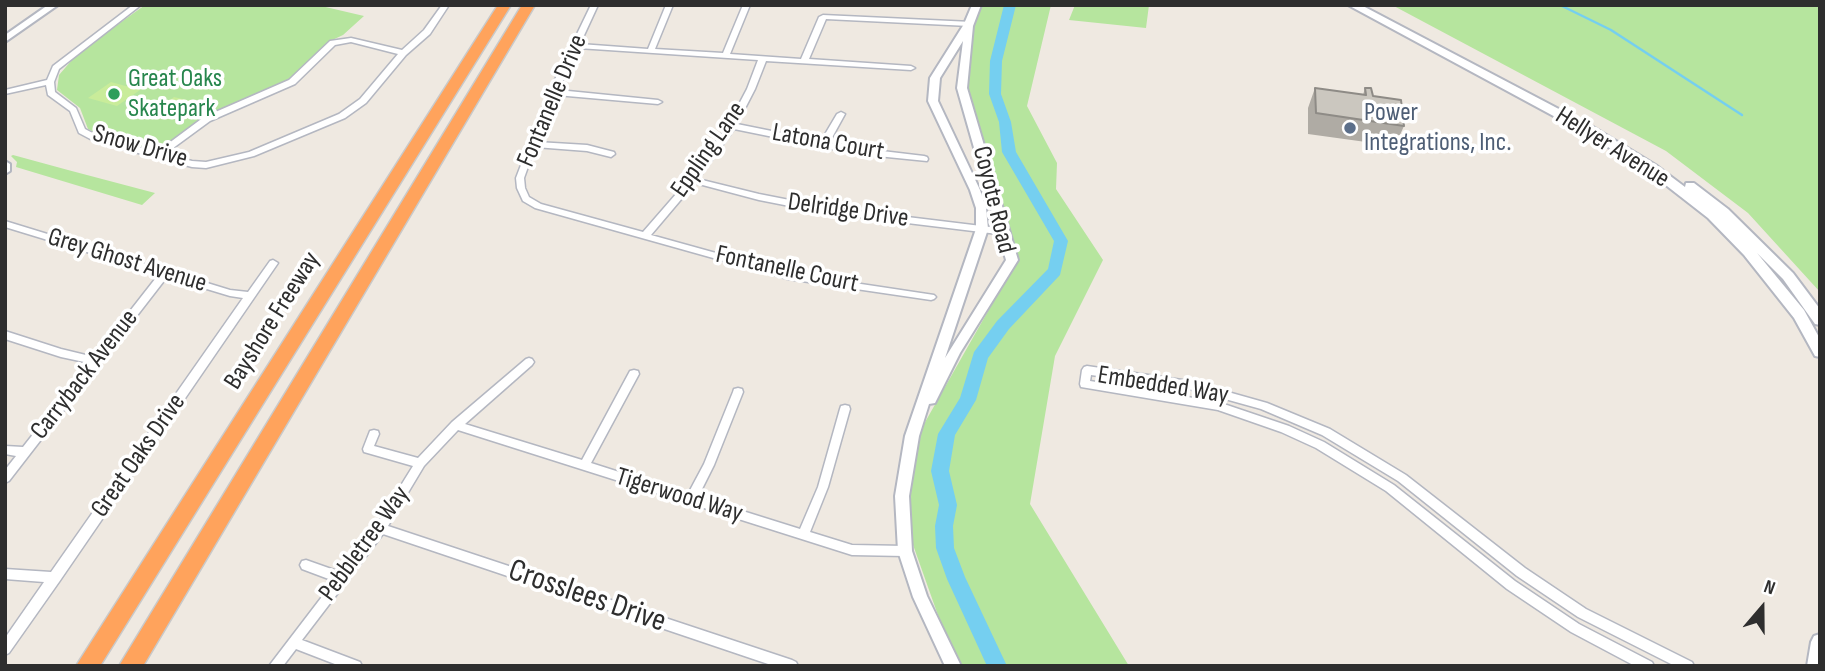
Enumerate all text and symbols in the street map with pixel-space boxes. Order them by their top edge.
street label: Fontanelle Drive [511,30,595,172]
place label: Great Oaks Skatepark [128,63,222,124]
marker: Great Oaks Skatepark [106,86,122,102]
street label: Eppling Lane [665,96,753,204]
place label: Power Integrations, Inc. [1364,97,1512,158]
street label: Hellyer Avenue [1549,101,1675,195]
street label: Latona Court [770,118,886,168]
street label: Snow Drive [89,119,191,175]
marker: Power Integrations, Inc. [1342,120,1358,136]
street label: Coyote Road [965,143,1021,257]
street label: Delridge Drive [786,187,910,235]
street label: Grey Ghost Avenue [44,222,210,300]
street label: Fontanelle Court [713,240,861,300]
street label: Bayshore Freeway [218,246,328,396]
street label: Carryback Avenue [25,304,145,446]
street label: Embedded Way [1095,360,1231,412]
street label: Great Oaks Drive [85,388,193,524]
street label: Tigerwood Way [612,462,746,530]
street label: Pebbletree Way [313,480,417,608]
street label: Crosslees Drive [503,552,671,642]
north arrow [1727,573,1797,643]
text: N [1761,575,1778,600]

